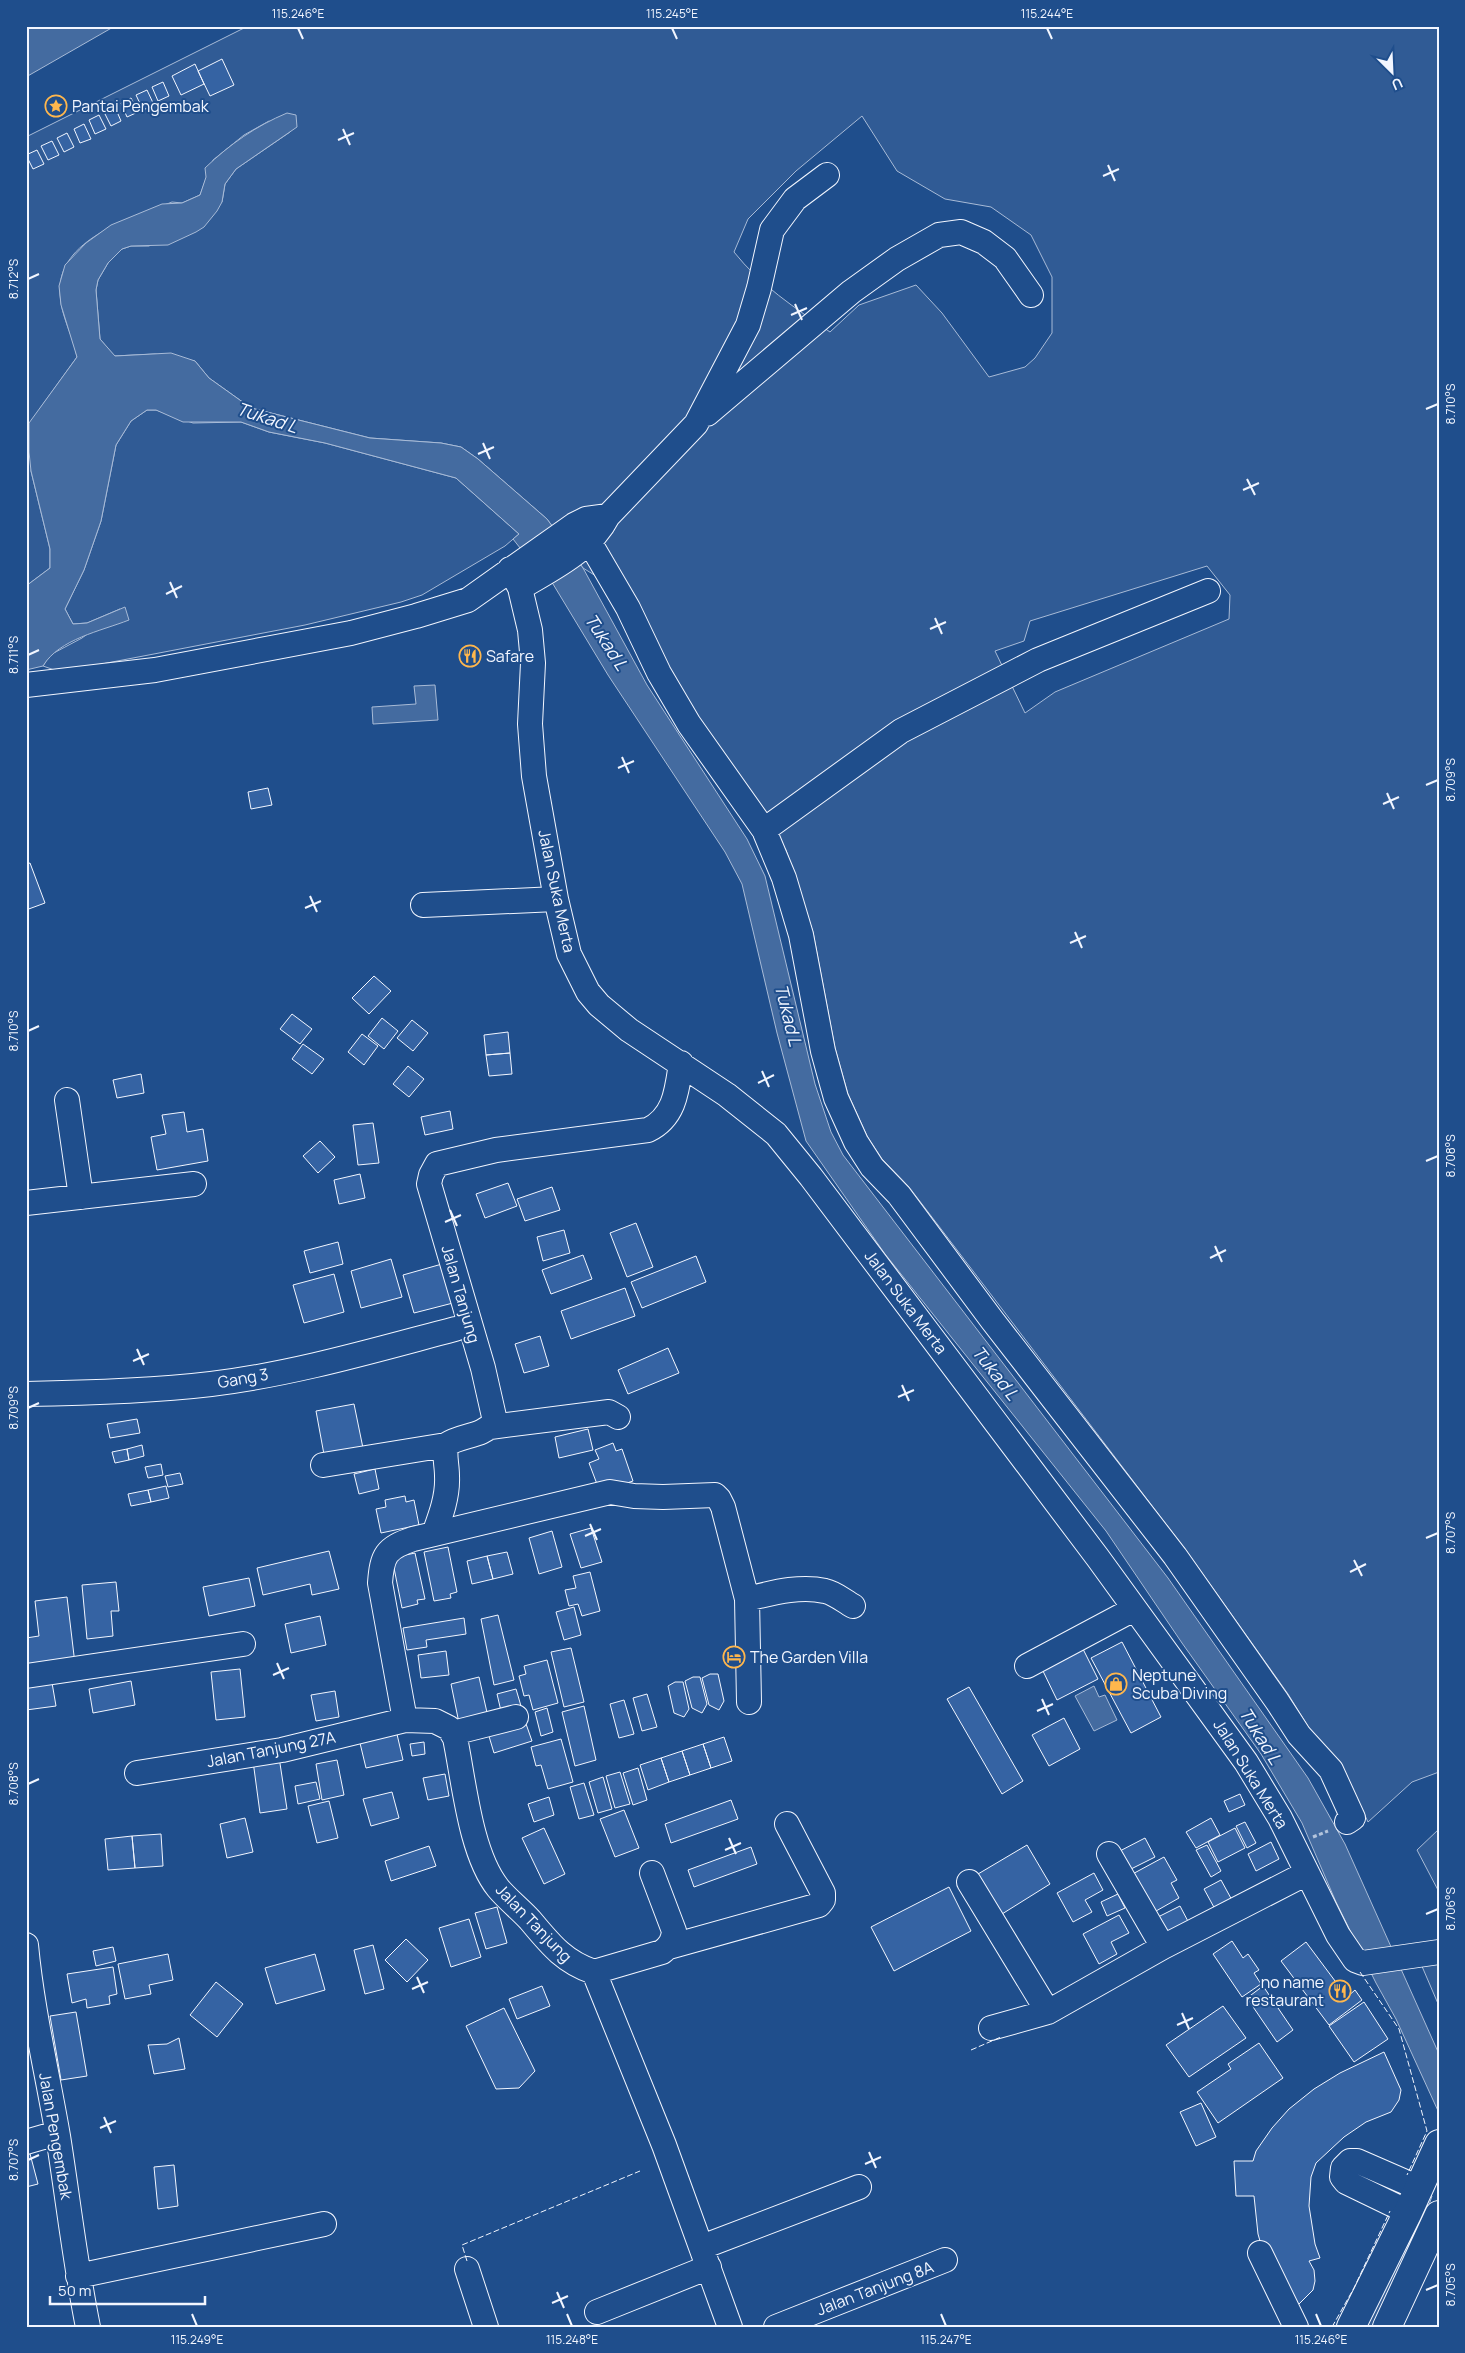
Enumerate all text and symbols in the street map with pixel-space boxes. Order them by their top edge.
text: 115.246°E [272,5,325,22]
text: 115.245°E [646,5,698,22]
text: 115.244°E [1021,5,1073,22]
north arrow [1368,48,1418,98]
text: U [1389,74,1406,95]
place icon: Pantai Pengembak [44,94,68,118]
place label: Pantai Pengembak [72,95,210,117]
text: 8.712°S [5,259,22,299]
text: 8.710°S [1442,384,1459,424]
water label: Tukad L [234,396,302,438]
water label: Tukad L [580,609,634,675]
text: 8.711°S [5,636,22,674]
restaurant icon: Safare [458,644,482,668]
place label: Safare [486,645,534,667]
text: 8.709°S [1442,758,1459,802]
street label: Jalan Suka Merta [533,828,581,954]
water label: Tukad L [770,981,808,1049]
text: 8.710°S [5,1011,22,1051]
text: 8.708°S [1442,1134,1459,1178]
street label: Jalan Tanjung [437,1242,485,1346]
street label: Jalan Suka Merta [860,1246,952,1358]
water label: Tukad L [967,1340,1025,1405]
street label: Gang 3 [216,1363,270,1393]
text: 8.709°S [5,1386,22,1430]
text: 8.707°S [1442,1512,1459,1554]
hotel icon: The Garden Villa [722,1645,746,1669]
place label: The Garden Villa [750,1646,868,1668]
place label: Neptune Scuba Diving [1132,1664,1227,1704]
shop icon: Neptune Scuba Diving [1104,1672,1128,1696]
water label: Tukad L [1234,1702,1288,1769]
street label: Jalan Suka Merta [1209,1715,1293,1833]
street label: Jalan Tanjung 27A [205,1726,337,1772]
text: 8.708°S [5,1762,22,1806]
street label: Jalan Tanjung [491,1879,577,1967]
text: 8.706°S [1442,1887,1459,1931]
place label: no name restaurant [1246,1971,1324,2011]
restaurant icon: no name restaurant [1328,1979,1352,2003]
street label: Jalan Pengembak [34,2071,78,2202]
text: 8.707°S [5,2139,22,2181]
street label: Jalan Tanjung 8A [813,2256,937,2320]
text: 8.705°S [1442,2263,1459,2307]
scale bar [50,2273,205,2305]
text: 50 m [58,2280,92,2301]
text: 115.249°E [171,2331,223,2348]
text: 115.248°E [546,2331,598,2348]
text: 115.247°E [920,2331,972,2348]
text: 115.246°E [1295,2331,1348,2348]

